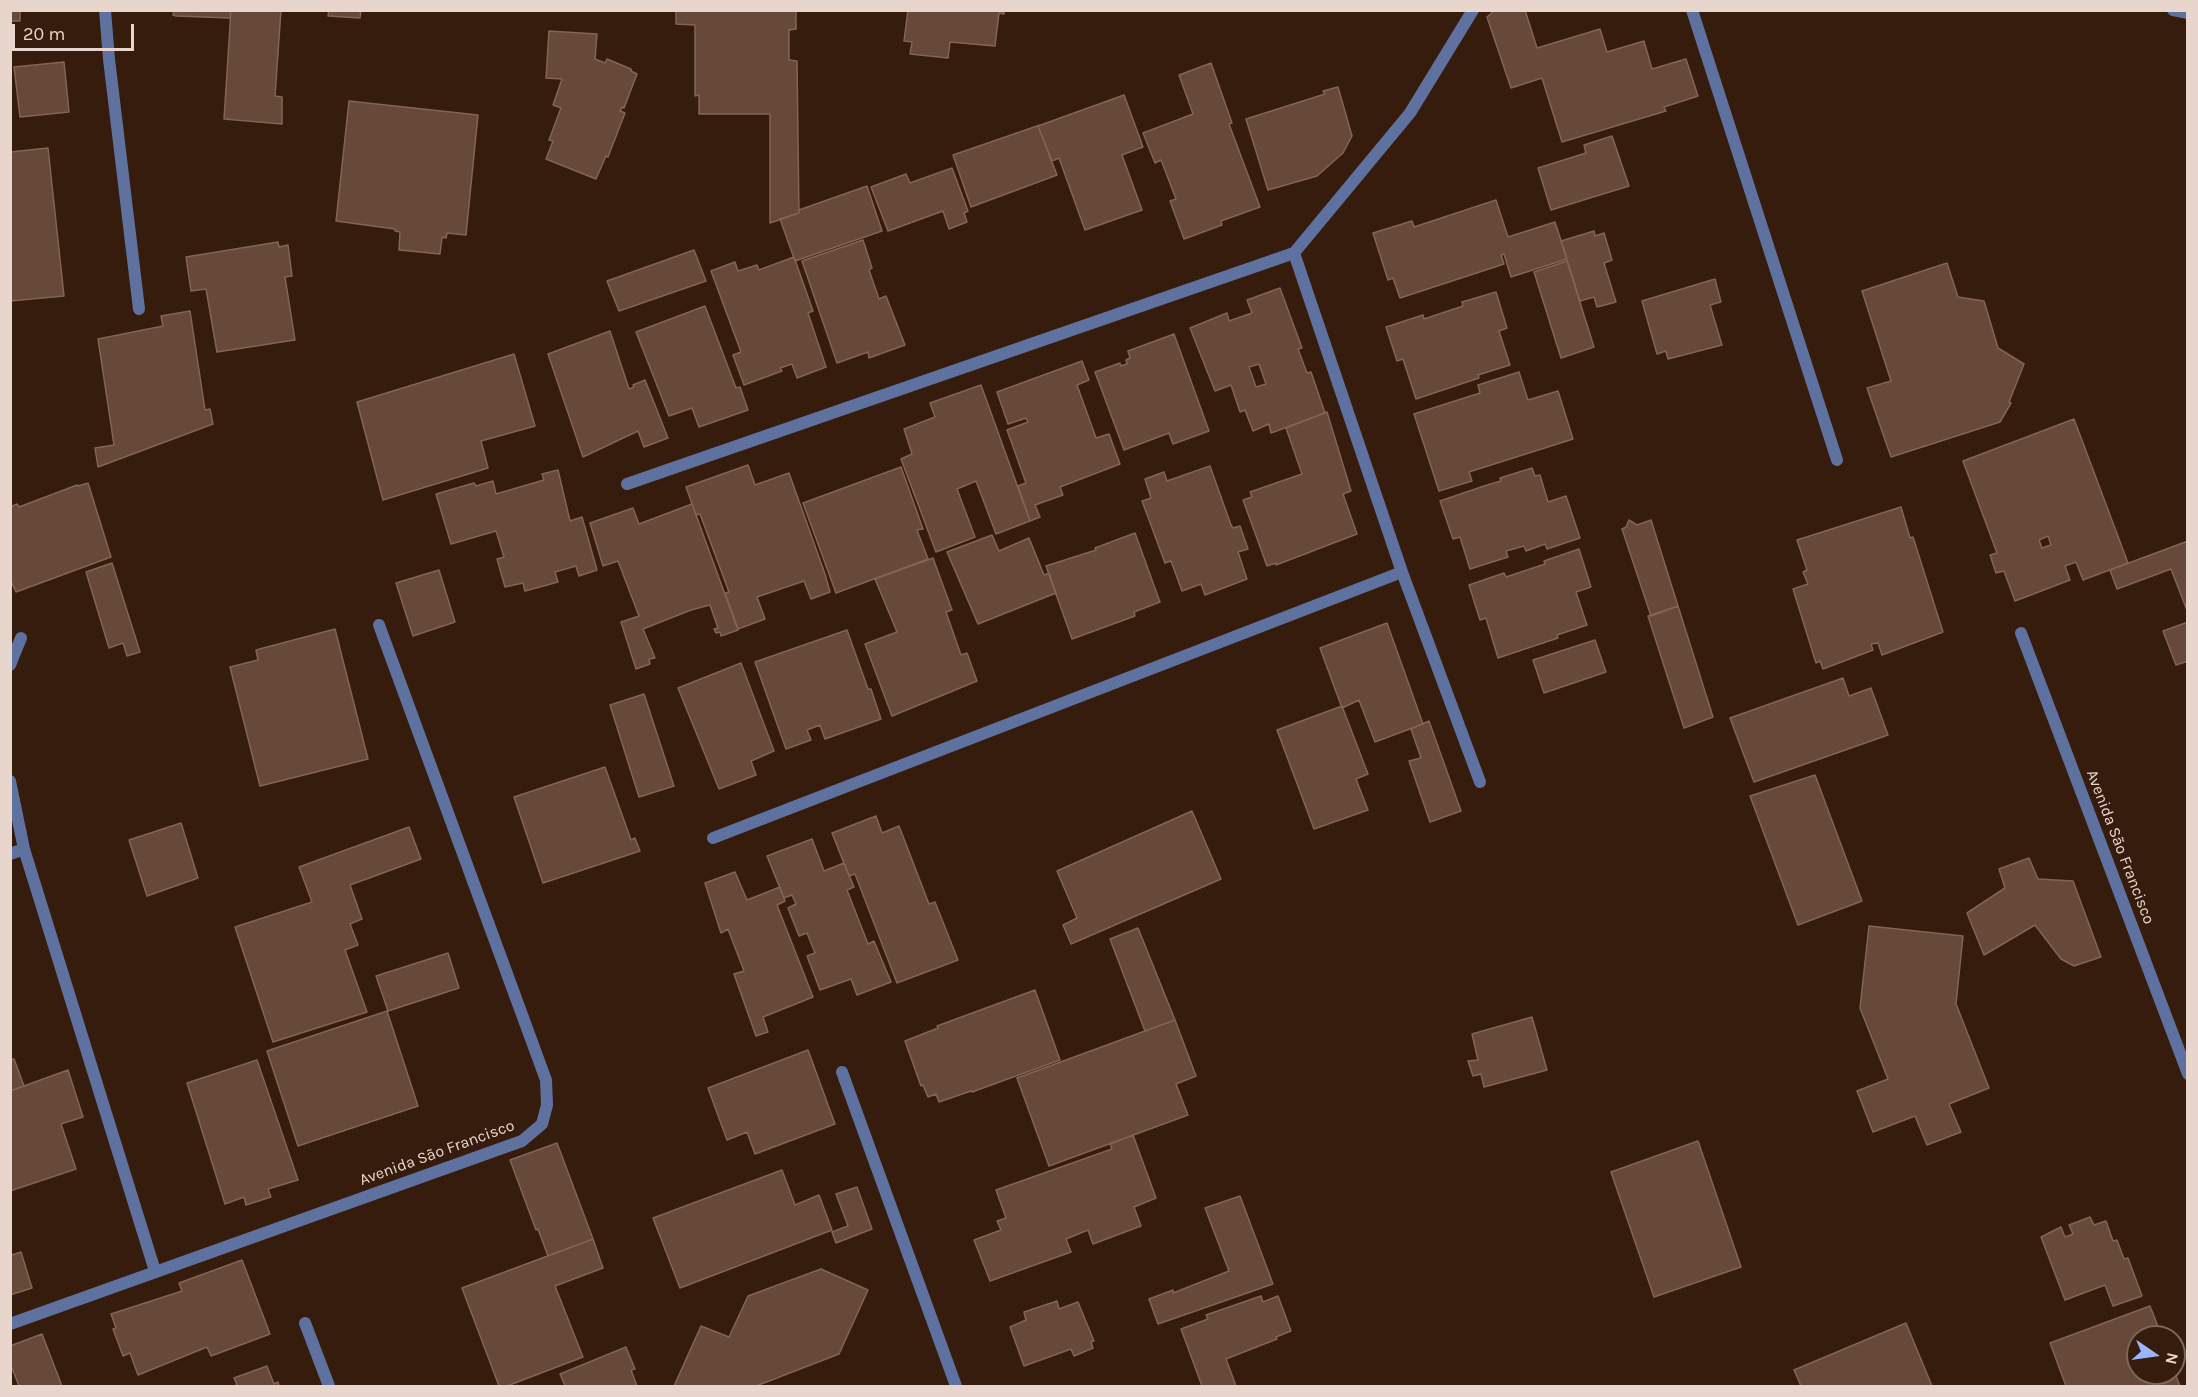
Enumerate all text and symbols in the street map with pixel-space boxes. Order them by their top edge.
scale bar [15,12,136,50]
text: 20 m [23,23,65,45]
street label: Avenida São Francisco [2082,767,2158,927]
street label: Avenida São Francisco [357,1116,517,1190]
north arrow [2126,1325,2186,1385]
text: N [2162,1351,2183,1366]

